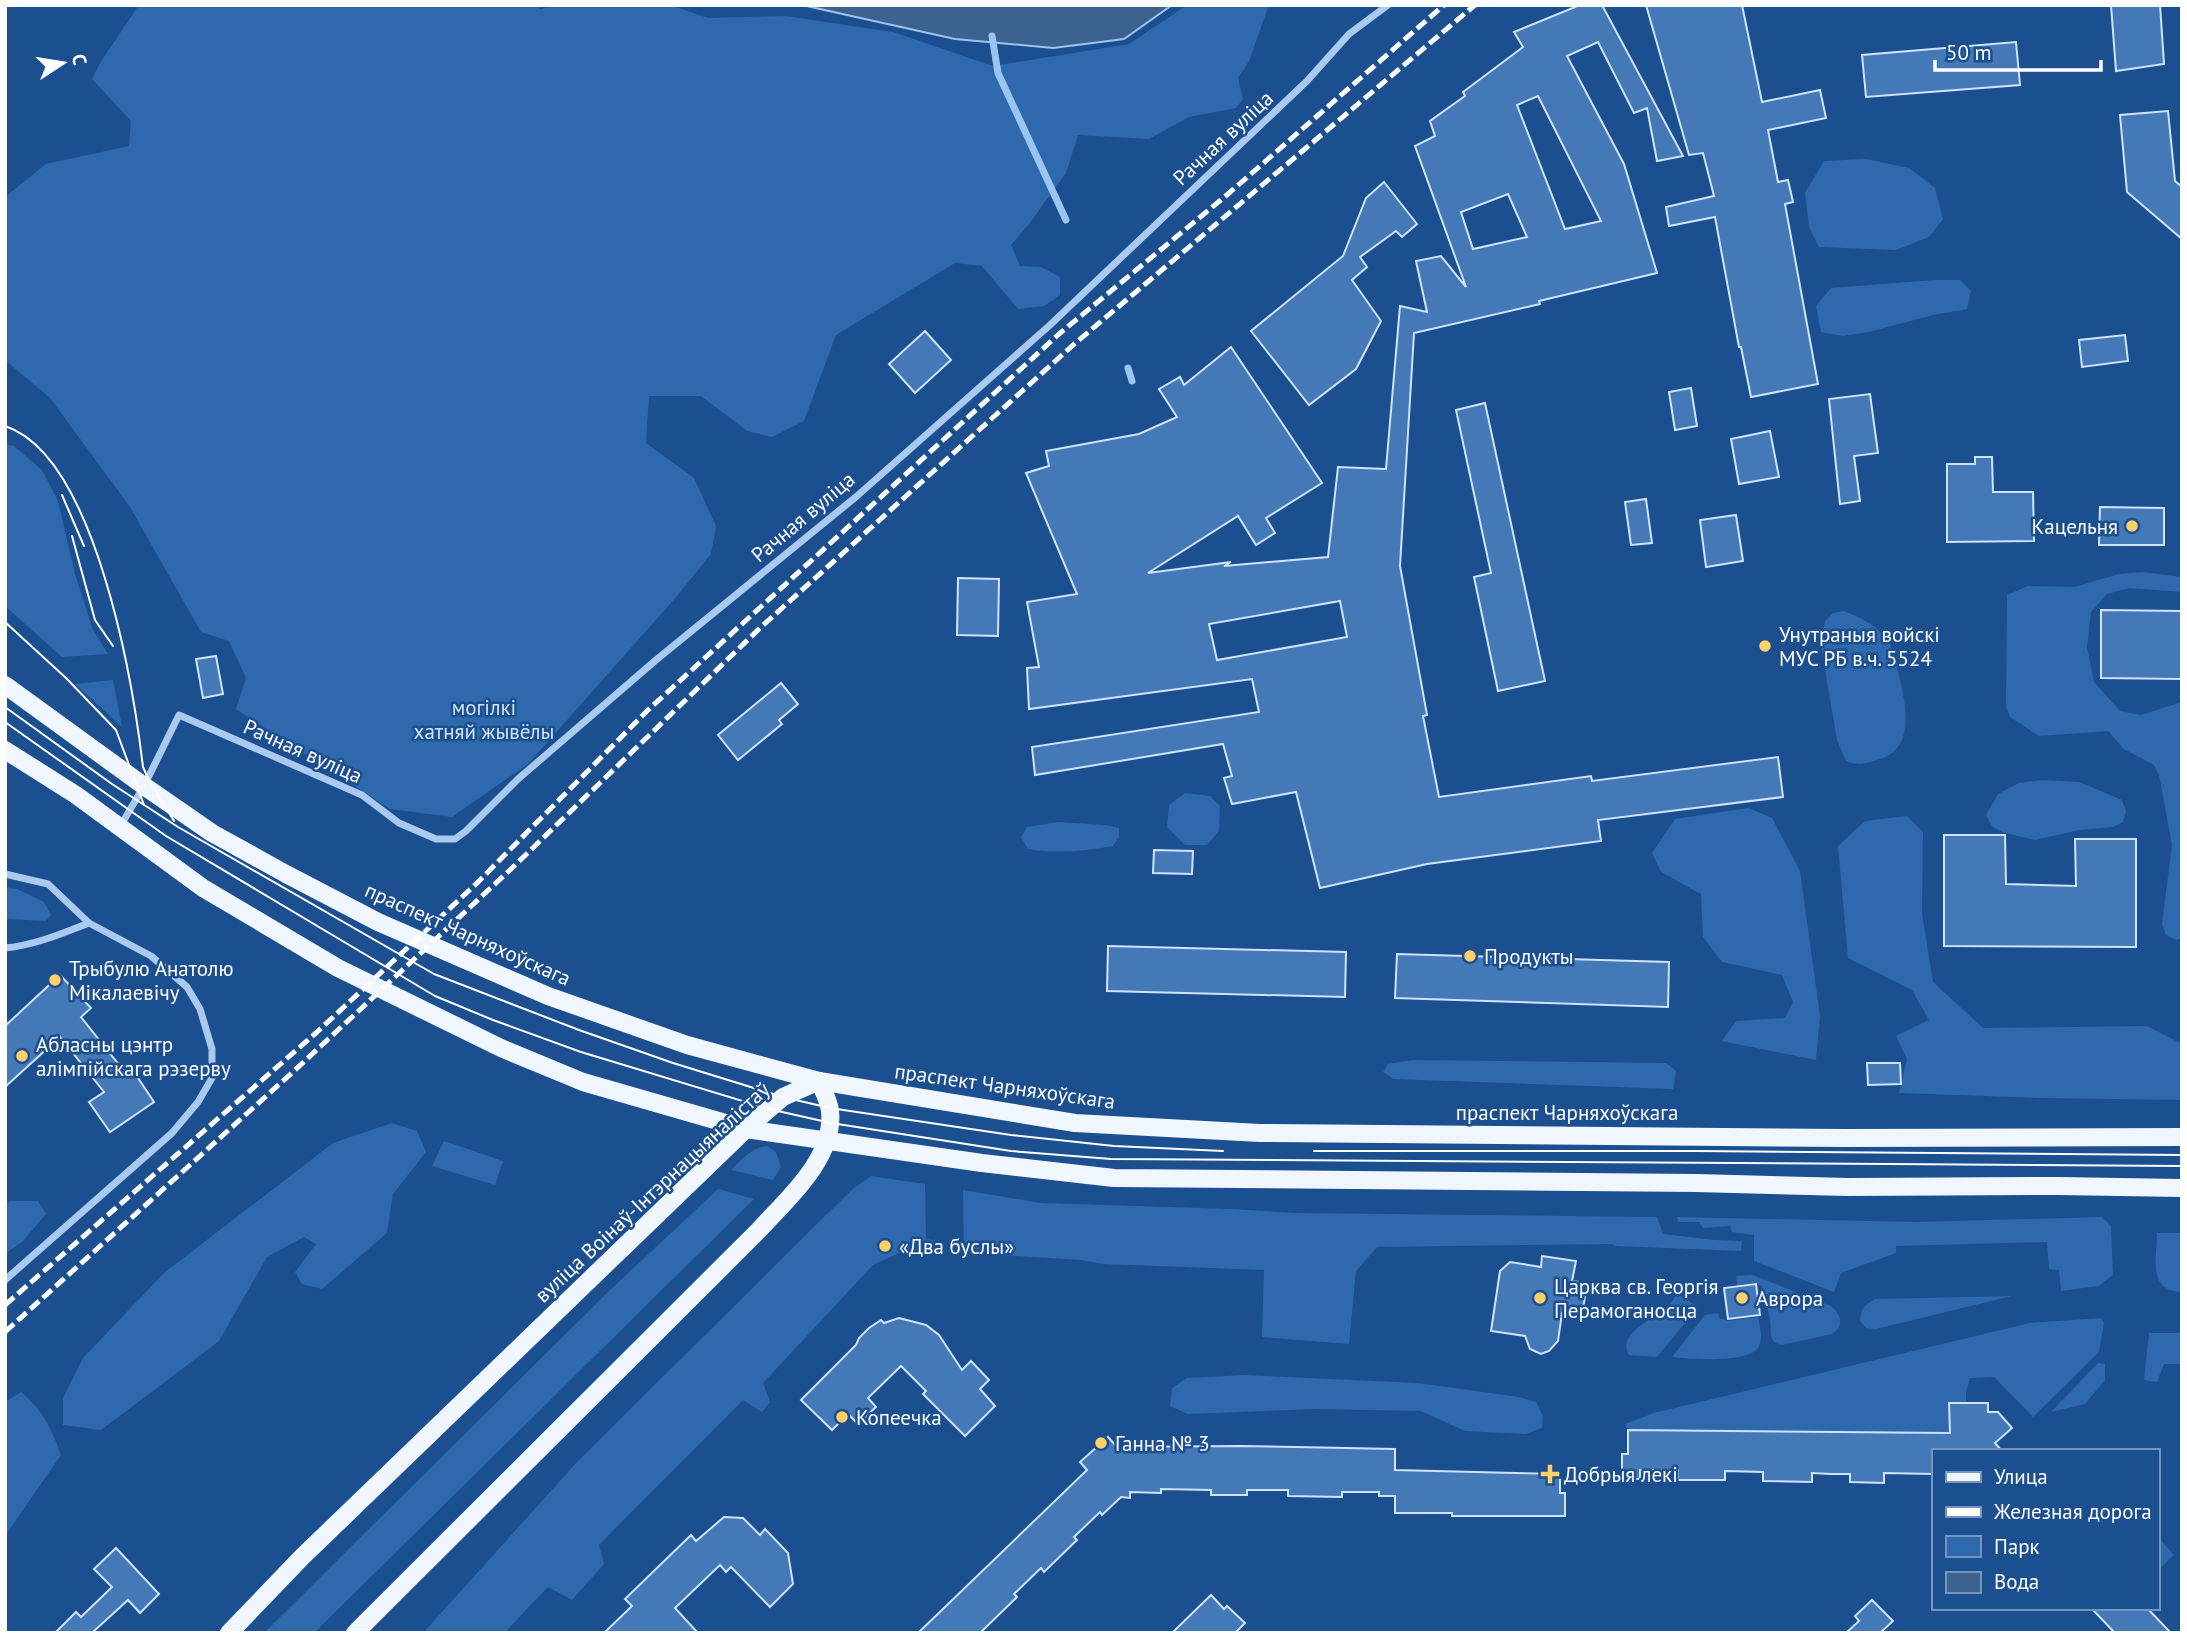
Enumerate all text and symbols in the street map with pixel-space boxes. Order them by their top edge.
north arrow [28,28,98,98]
scale bar [1935,28,2101,72]
text: 50 m [1946,39,1992,66]
text: С [67,52,93,68]
street label: Рачная вуліца [1167,85,1279,191]
street label: Рачная вуліца [746,466,860,568]
place label: Кацельня [2031,513,2118,540]
marker: Кацельня [2124,518,2140,534]
place label: Унутраныя войскі МУС РБ в.ч. 5524 [1779,621,1940,672]
marker: Унутраныя войскі МУС РБ в.ч. 5524 [1757,638,1773,654]
park label: могілкі хатняй жывёлы [414,694,554,745]
street label: Рачная вуліца [239,713,367,789]
street label: праспект Чарняхоўскага [361,876,575,992]
place label: Продукты [1484,943,1574,970]
marker: Продукты [1462,948,1478,964]
place label: Трыбулю Анатолю Мікалаевічу [69,955,234,1006]
marker: Трыбулю Анатолю Мікалаевічу [47,972,63,988]
place label: Абласны цэнтр алімпійскага рэзерву [36,1031,231,1082]
marker: Абласны цэнтр алімпійскага рэзерву [14,1048,30,1064]
street label: праспект Чарняхоўскага [893,1057,1117,1115]
street label: вуліца Воінаў-Інтэрнацыяналістаў [529,1076,775,1308]
street label: праспект Чарняхоўскага [1456,1099,1678,1126]
place label: «Два буслы» [899,1233,1014,1260]
marker: «Два буслы» [877,1238,893,1254]
place label: Царква св. Георгія Перамоганосца [1554,1273,1719,1324]
place label: Аврора [1756,1285,1823,1312]
marker: Царква св. Георгія Перамоганосца [1532,1290,1548,1306]
marker: Аврора [1734,1290,1750,1306]
place label: Копеечка [856,1404,942,1431]
marker: Копеечка [834,1409,850,1425]
place label: Ганна № 3 [1115,1430,1210,1457]
marker: Ганна № 3 [1093,1435,1109,1451]
legend [1932,1449,2159,1610]
place label: Добрыя лекі [1564,1461,1678,1488]
text: Улица [1994,1463,2048,1490]
marker: Добрыя лекі [1542,1466,1558,1482]
text: Железная дорога [1993,1498,2152,1525]
text: Парк [1994,1533,2040,1560]
text: Вода [1994,1568,2039,1595]

